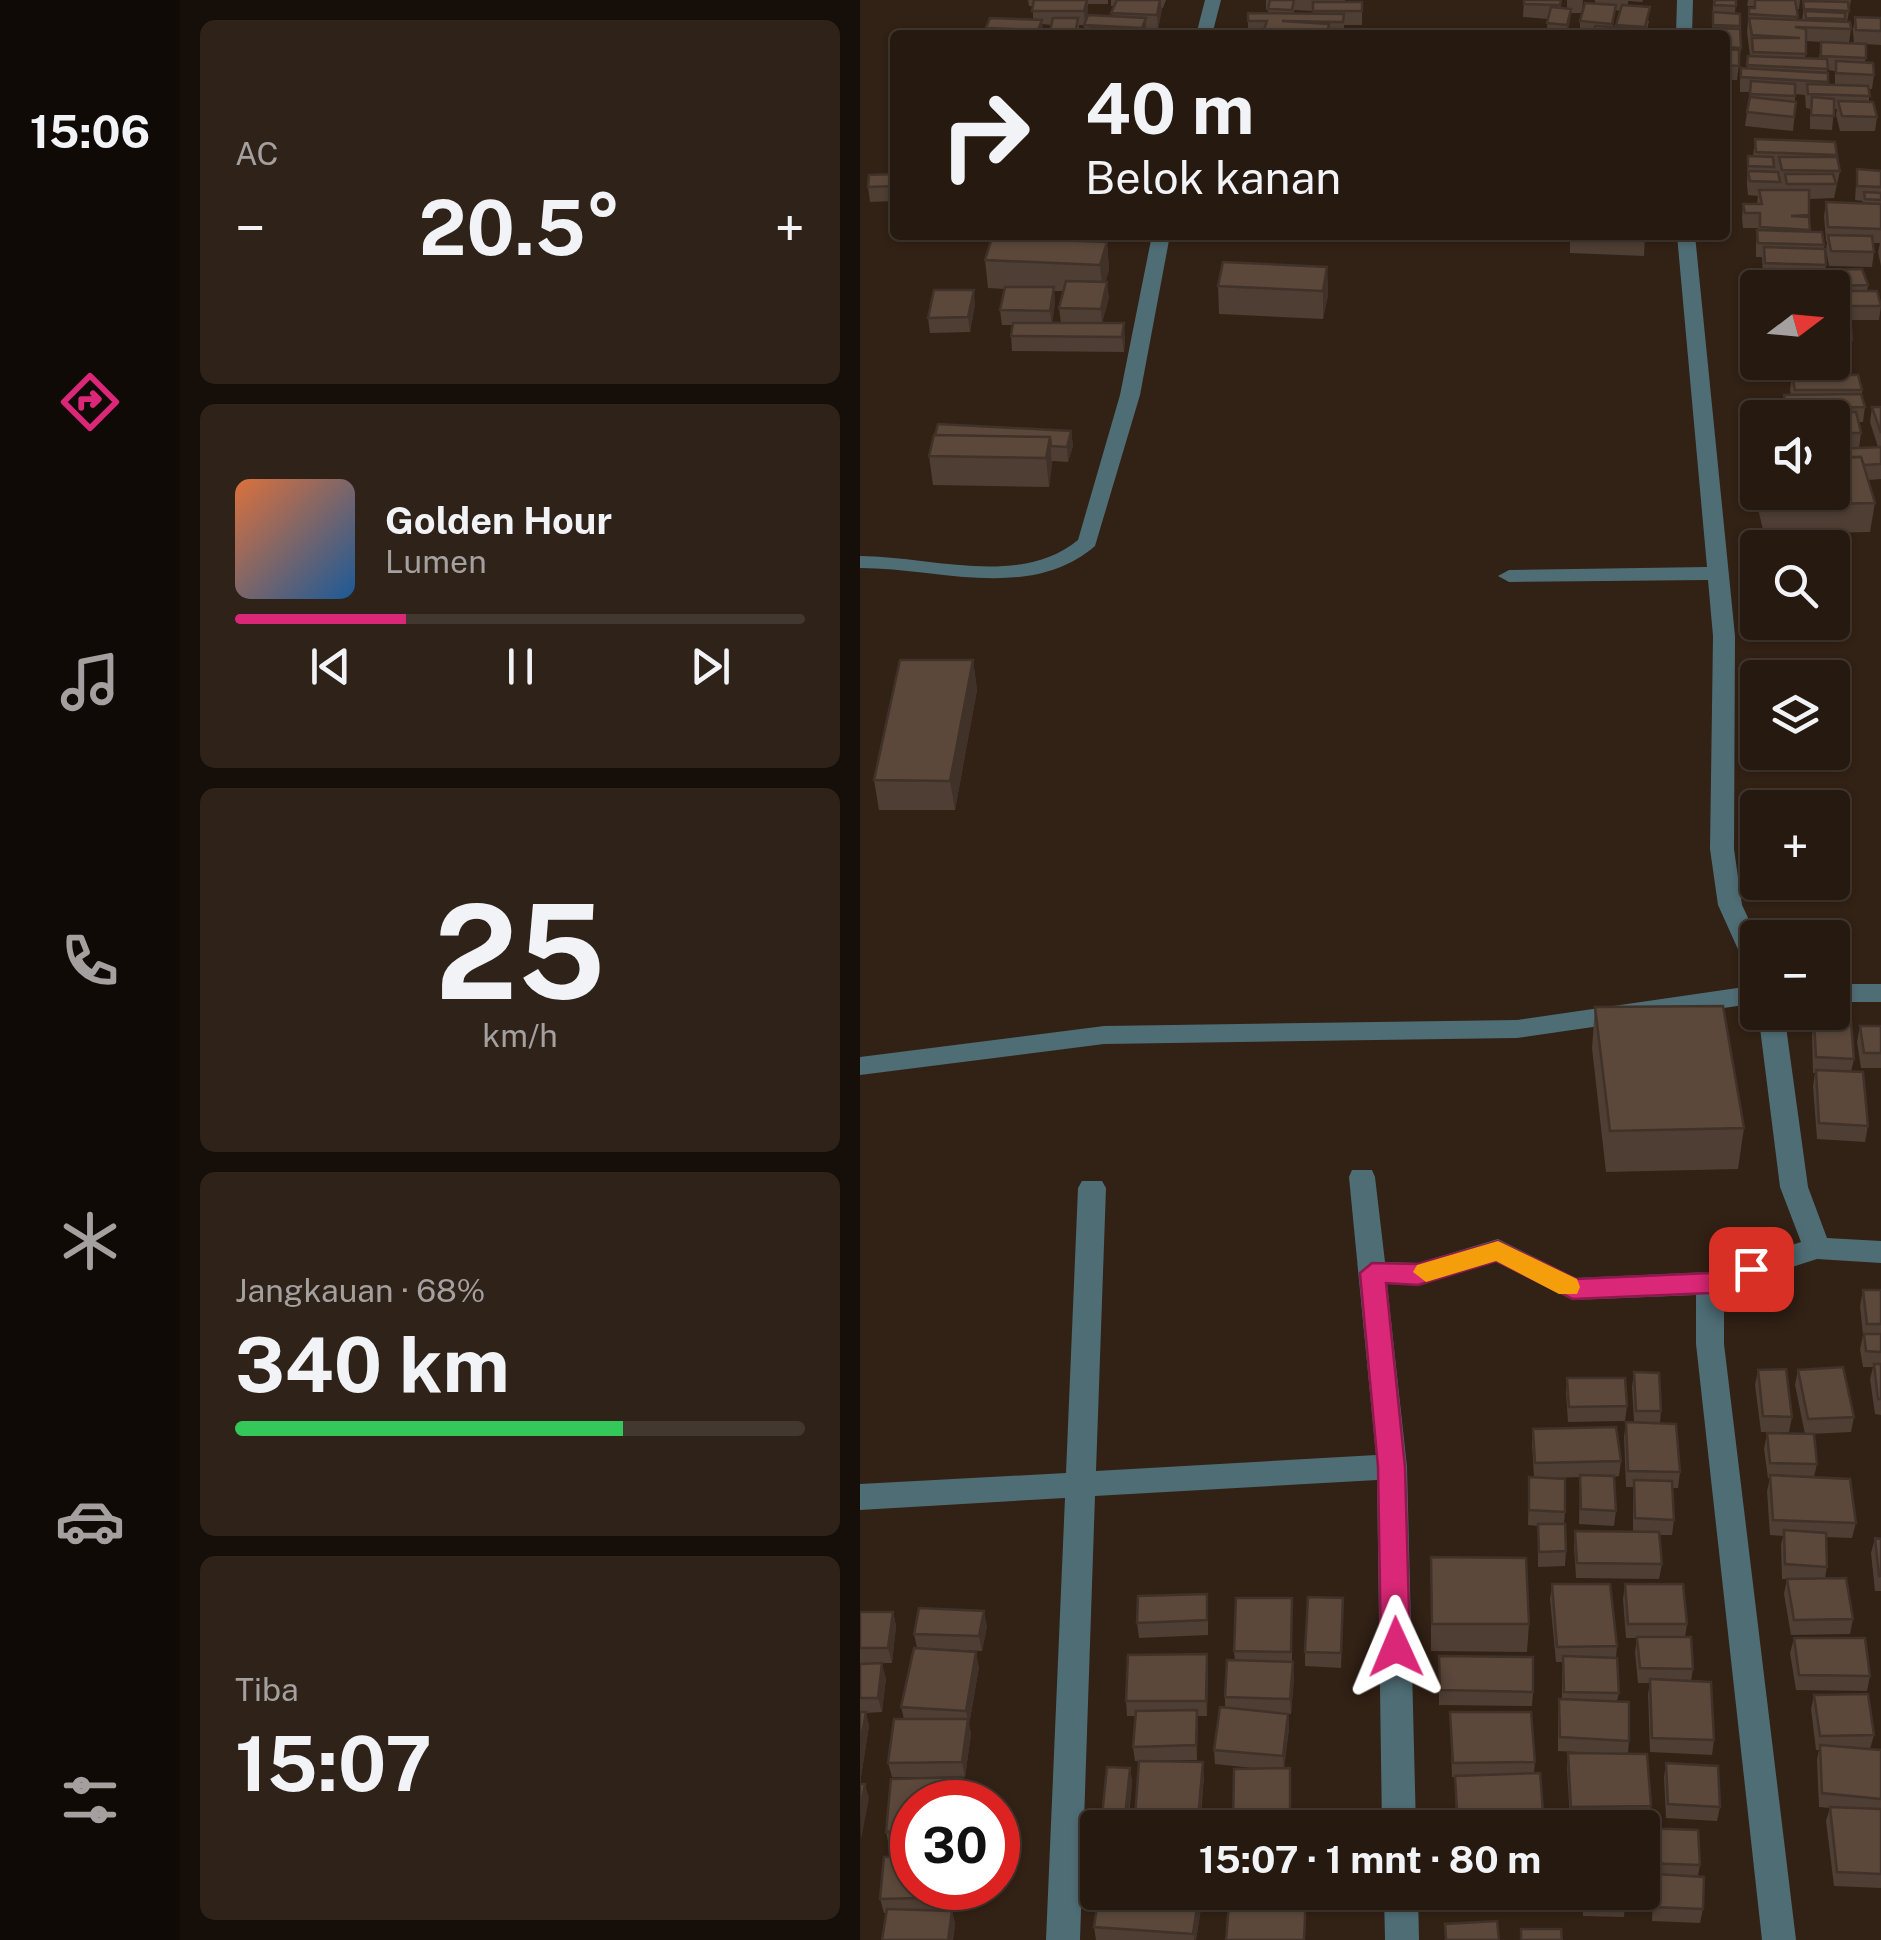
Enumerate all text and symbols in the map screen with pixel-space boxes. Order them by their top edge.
text: 40 m [1085,67,1255,150]
icon: right [920,70,1050,200]
text: 15:06 [30,105,150,158]
text: AC [235,135,279,172]
text: Belok kanan [1085,151,1341,204]
text: 20.5° [419,184,621,272]
text: − [235,196,266,260]
text: + [774,196,805,260]
north arrow [1740,270,1850,380]
map controls [1740,270,1850,1030]
icon: directions [55,367,125,437]
button: sound [1740,400,1850,510]
text: Golden Hour [385,498,612,543]
button: search [1740,530,1850,640]
text: Lumen [385,543,487,580]
icon: previous [303,639,358,694]
icon: pause [493,639,548,694]
icon: next [683,639,738,694]
icon: music [55,647,125,717]
button: layers [1740,660,1850,770]
button: + [1740,790,1850,900]
text: 25 [435,876,605,1028]
button: − [1740,920,1850,1030]
icon: phone [55,926,125,996]
text: km/h [482,1017,558,1054]
icon: climate [55,1206,125,1276]
pin [1709,1227,1794,1312]
icon: arrive [1724,1242,1779,1297]
text: Jangkauan · 68% [235,1272,486,1309]
text: 340 km [235,1321,510,1409]
icon: car [55,1486,125,1556]
position arrow [1344,1595,1448,1699]
text: Tiba [235,1671,299,1708]
text: 15:07 [235,1720,432,1808]
icon: filters [55,1765,125,1835]
speed limit sign: 30 [890,1780,1020,1910]
text: 15:07 · 1 mnt · 80 m [1199,1837,1541,1882]

